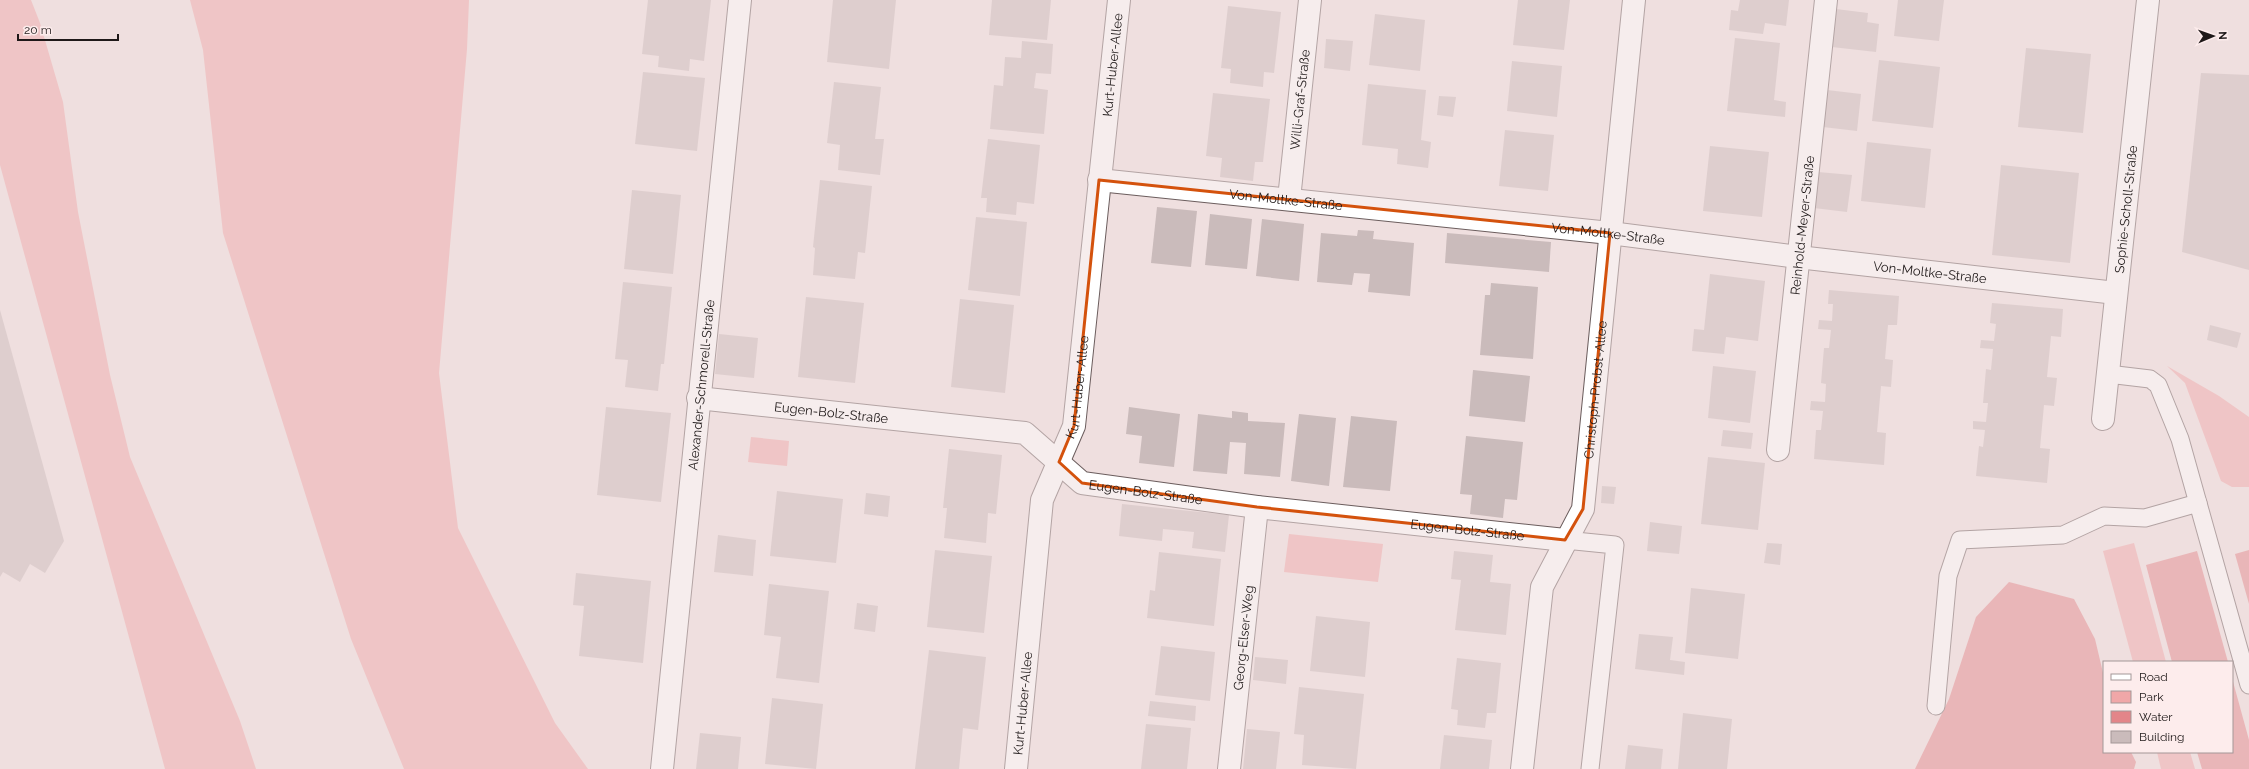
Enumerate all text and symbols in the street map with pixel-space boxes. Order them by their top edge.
street label: Kurt-Huber-Allee [1100,12,1126,117]
scale bar [18,16,118,42]
north arrow [2193,16,2233,56]
text: 20 m [24,23,52,37]
text: N [2216,31,2229,40]
street label: Willi-Graf-Straße [1287,48,1313,151]
street label: Sophie-Scholl-Straße [2112,144,2140,274]
street label: Reinhold-Meyer-Straße [1788,154,1817,296]
street label: Von-Moltke-Straße [1228,187,1344,213]
street label: Von-Moltke-Straße [1551,220,1666,248]
street label: Von-Moltke-Straße [1872,259,1988,286]
street label: Alexander-Schmorell-Straße [685,299,718,471]
street label: Christoph-Probst-Allee [1581,320,1610,460]
street label: Kurt-Huber-Allee [1062,334,1092,441]
street label: Eugen-Bolz-Straße [773,399,889,426]
street label: Eugen-Bolz-Straße [1088,477,1204,507]
street label: Eugen-Bolz-Straße [1410,516,1526,544]
street label: Georg-Elser-Weg [1230,585,1257,691]
street label: Kurt-Huber-Allee [1010,651,1035,756]
legend [2103,661,2233,753]
text: Road [2139,670,2168,684]
text: Park [2139,690,2164,704]
text: Water [2139,710,2173,724]
text: Building [2139,730,2185,744]

